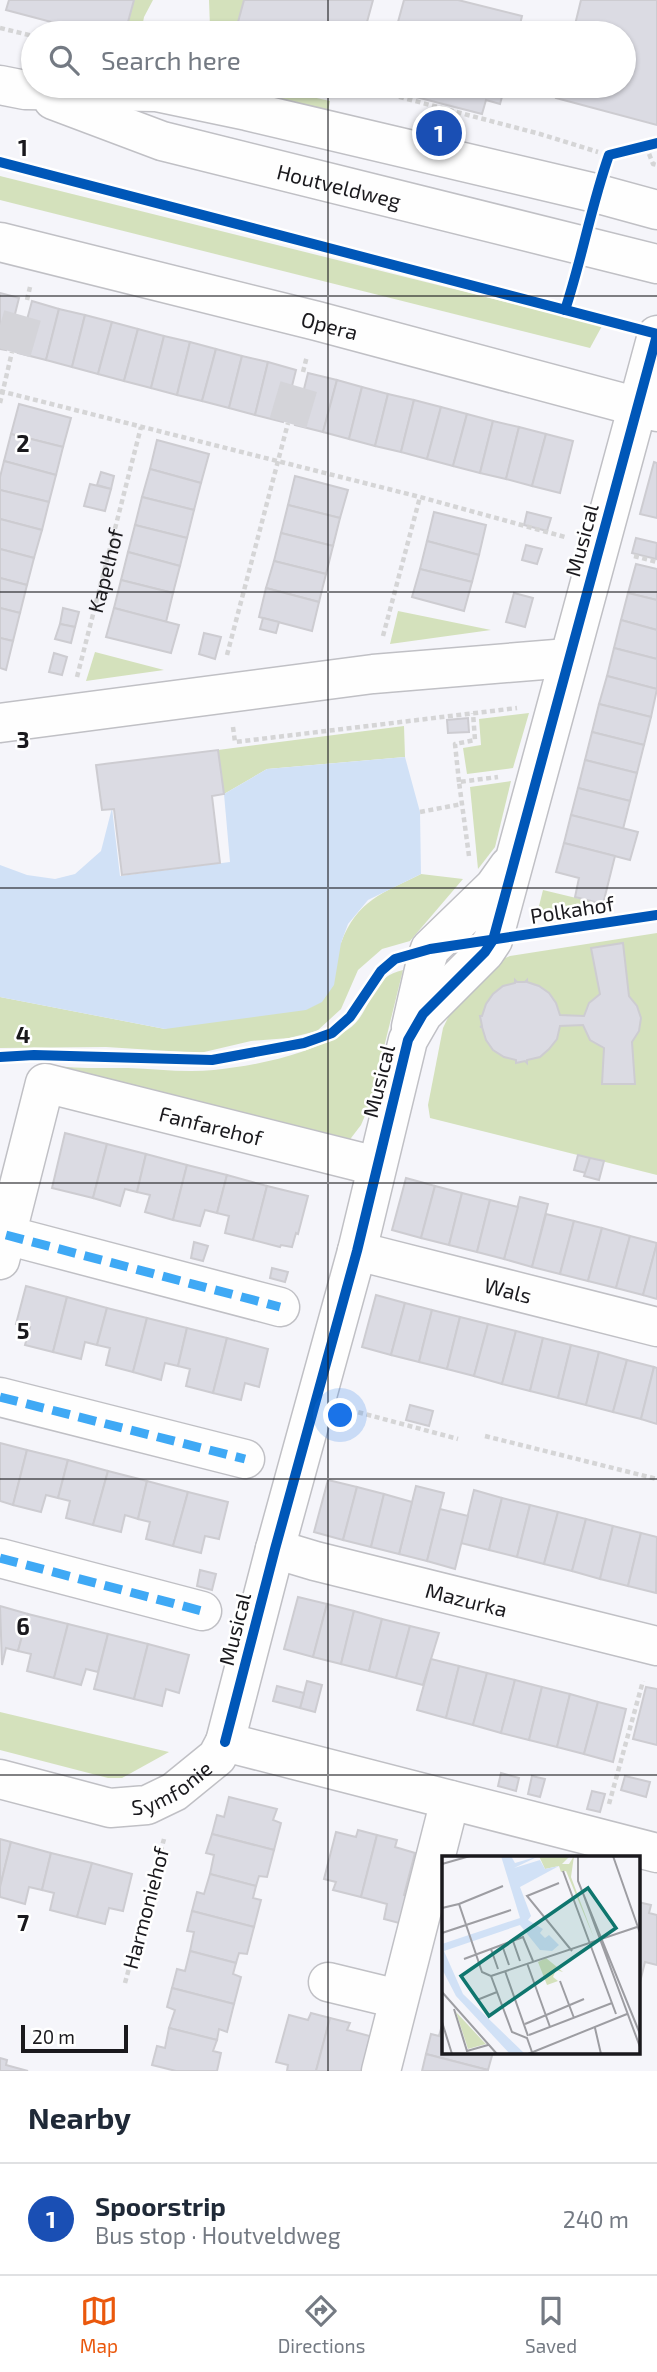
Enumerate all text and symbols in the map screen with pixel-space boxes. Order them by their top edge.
search box [21,21,636,98]
icon: search [45,41,83,79]
text: Search here [101,44,241,75]
pin: 1 [416,107,462,159]
text: 1 [18,133,28,161]
street label: Houtveldweg [275,158,404,213]
street label: Opera [299,305,361,344]
text: 2 [16,429,30,457]
street label: Musical [559,500,603,579]
street label: Kapelhof [82,525,127,615]
text: 3 [16,725,30,753]
street label: Polkahof [528,890,617,928]
text: 4 [16,1020,30,1048]
street label: Musical [357,1041,399,1120]
street label: Fanfarehof [157,1100,266,1150]
street label: Wals [482,1271,535,1307]
text: 5 [17,1316,29,1344]
your location [323,1398,357,1432]
street label: Mazurka [423,1577,510,1621]
street label: Musical [213,1589,255,1668]
text: 6 [16,1612,30,1640]
street label: Symfonie [130,1755,216,1819]
street label: Harmoniehof [117,1843,174,1972]
inset map [442,1856,640,2054]
text: 7 [17,1908,29,1936]
scale bar [21,2022,128,2054]
text: 20 m [32,2025,75,2048]
text: Nearby [28,2099,131,2135]
text: Spoorstrip [95,2190,226,2221]
text: 1 [46,2205,56,2233]
text: 240 m [563,2205,629,2233]
text: Bus stop · Houtveldweg [95,2221,341,2249]
tab: Map [80,2292,118,2357]
tab: Directions [278,2292,365,2357]
tab: Saved [525,2292,577,2357]

